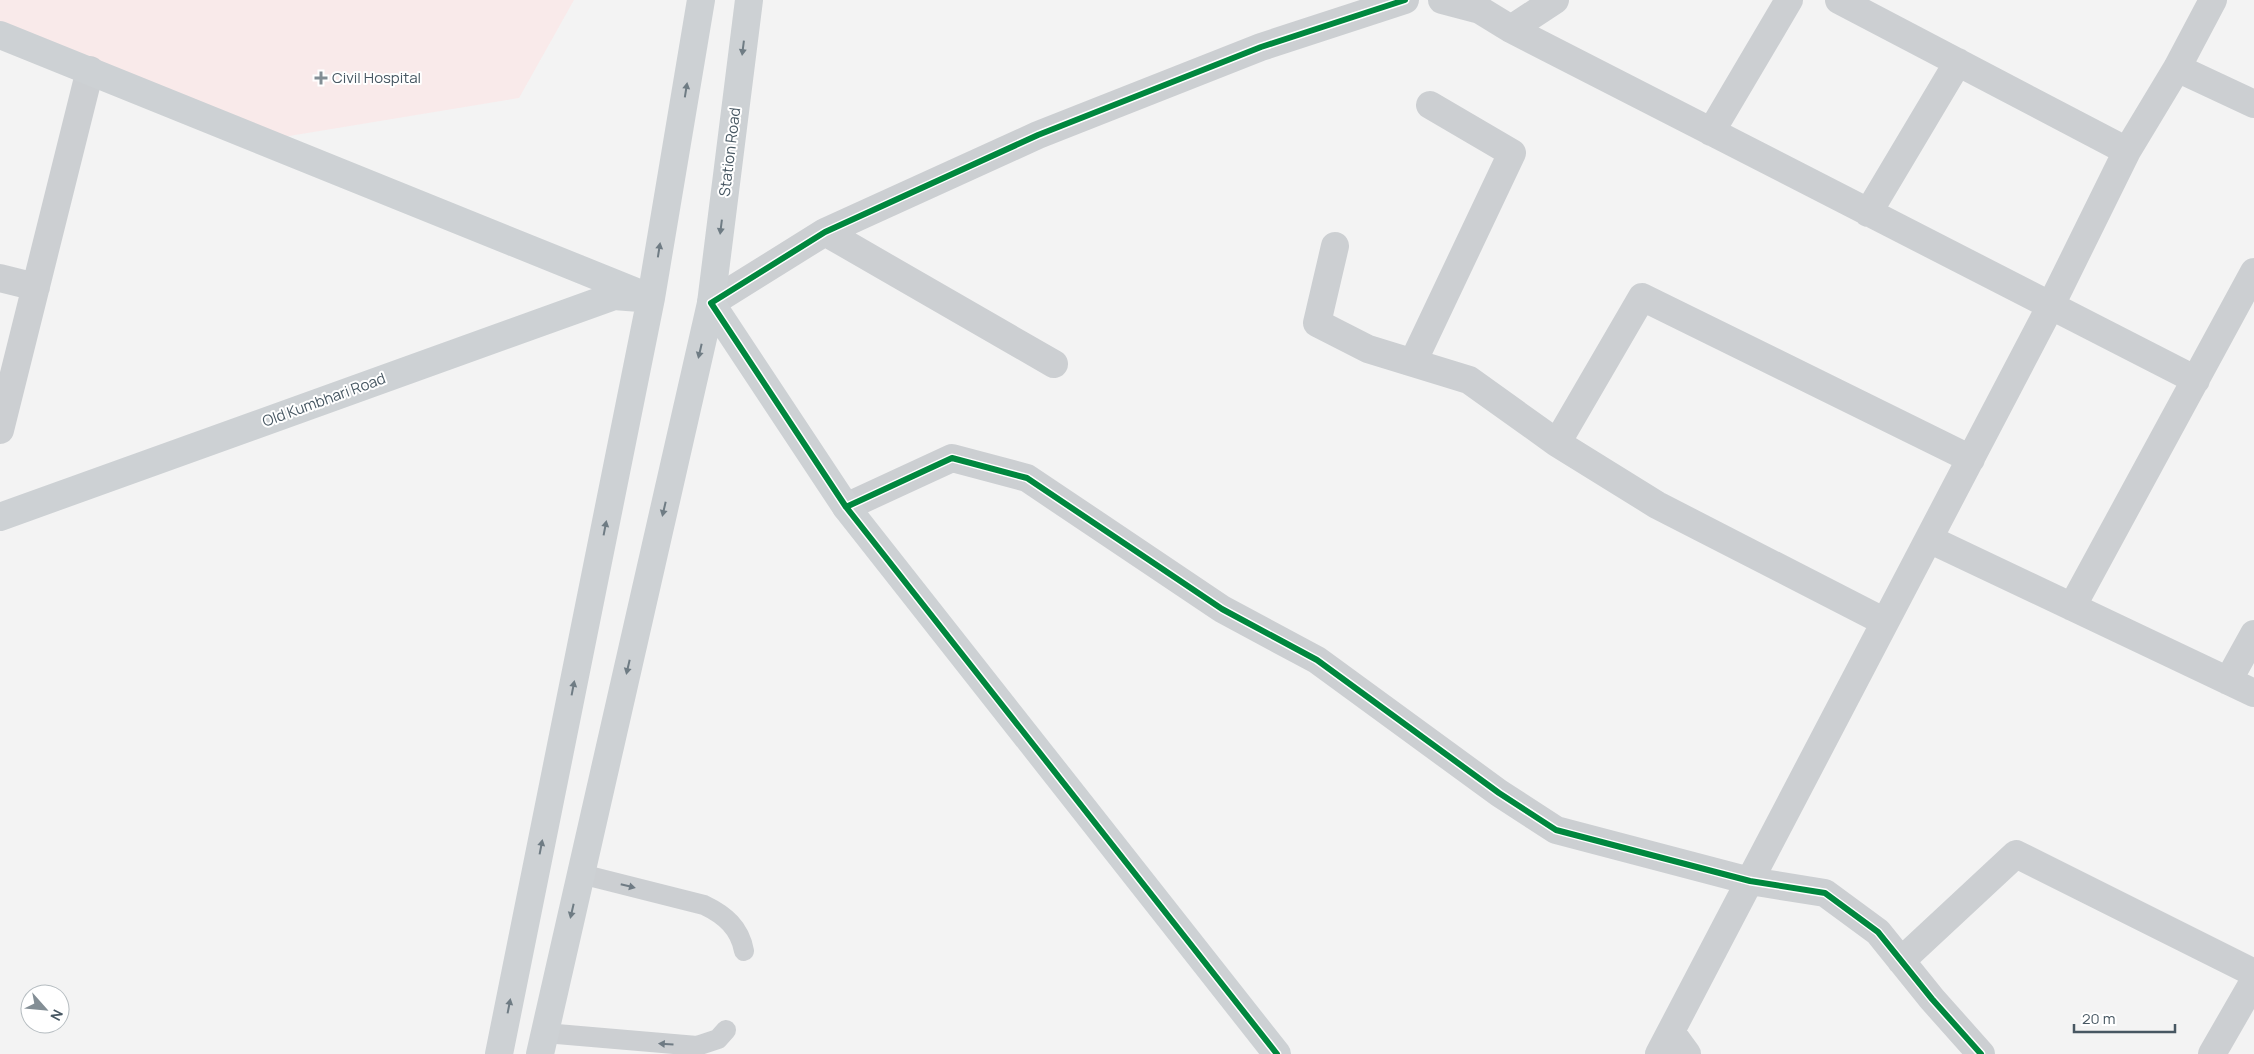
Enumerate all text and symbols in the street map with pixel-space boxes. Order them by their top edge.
one-way arrow [739,41,747,57]
place label: Civil Hospital [332,67,421,88]
marker: Civil Hospital [314,71,328,85]
one-way arrow [682,82,690,98]
street label: Station Road [714,106,745,198]
one-way arrow [717,219,725,235]
one-way arrow [656,242,664,258]
one-way arrow [696,343,704,358]
street label: Old Kumbhari Road [259,367,388,432]
one-way arrow [660,501,668,517]
one-way arrow [601,521,609,536]
one-way arrow [624,660,632,675]
one-way arrow [569,680,577,695]
one-way arrow [537,839,545,854]
one-way arrow [621,882,636,890]
one-way arrow [568,904,576,919]
north arrow [20,984,70,1034]
one-way arrow [505,999,513,1014]
scale bar [2074,1002,2175,1034]
text: N [46,1006,68,1024]
text: 20 m [2082,1008,2115,1029]
one-way arrow [657,1039,673,1047]

